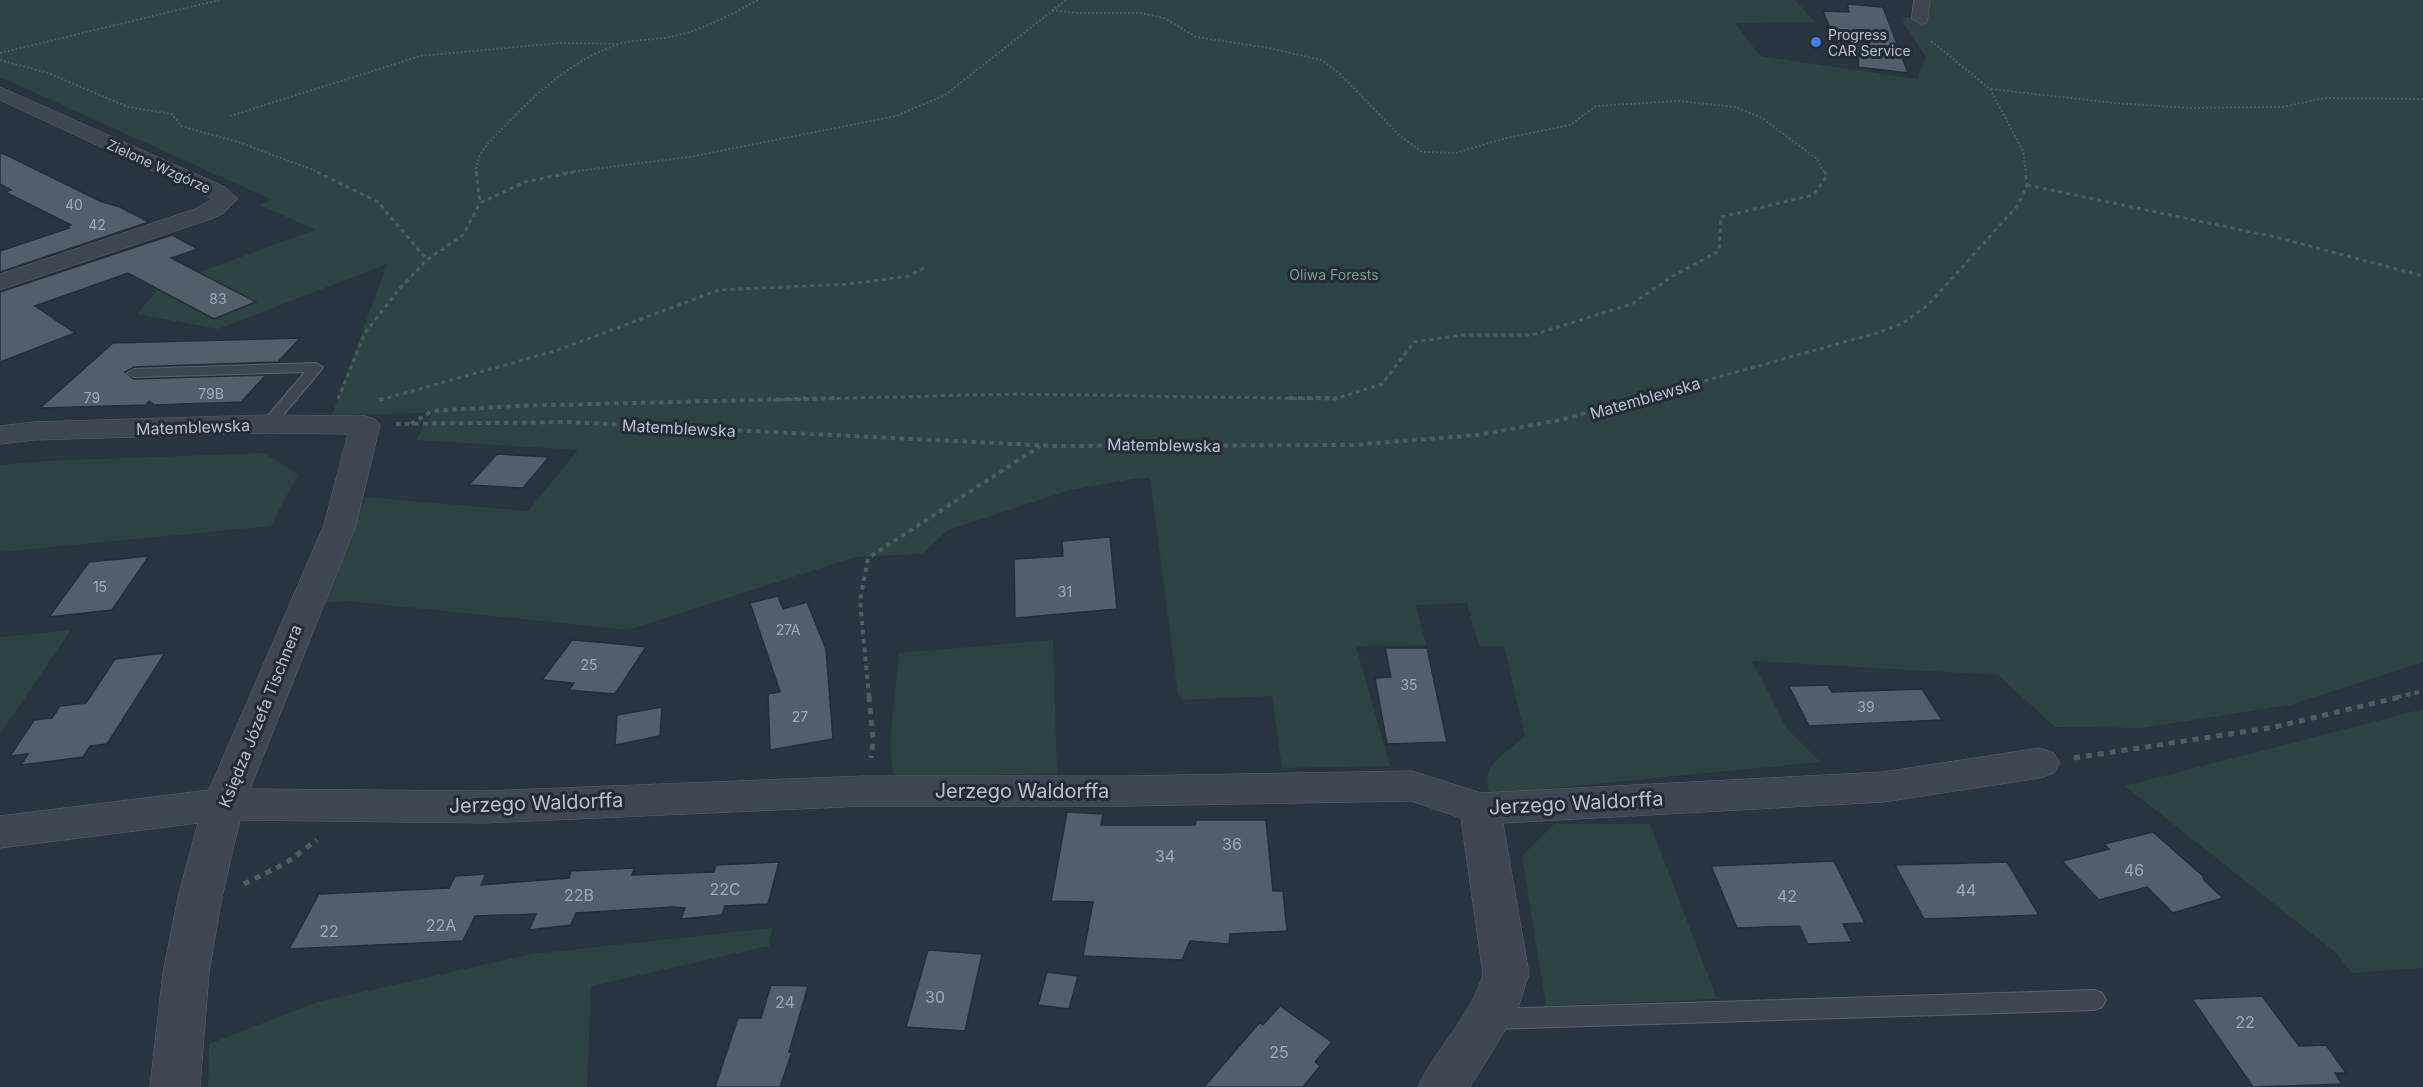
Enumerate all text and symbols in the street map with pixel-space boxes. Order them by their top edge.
place label: Progress CAR Service [1828,26,1911,59]
marker: Progress CAR Service [1809,35,1823,49]
street label: Zielone Wzgórze [104,136,214,196]
house number: 40 [65,196,83,213]
house number: 42 [88,216,106,233]
park label: Oliwa Forests [1289,266,1379,283]
house number: 83 [209,290,227,307]
street label: Matemblewska [1588,373,1702,423]
house number: 79B [198,385,224,402]
house number: 79 [84,389,100,406]
street label: Matemblewska [136,415,250,439]
street label: Matemblewska [622,415,736,441]
street label: Matemblewska [1107,434,1221,456]
house number: 15 [93,578,107,595]
house number: 31 [1058,583,1072,600]
house number: 27A [776,621,801,638]
street label: Księdza Józefa Tischnera [214,622,306,810]
house number: 25 [580,656,598,673]
house number: 35 [1400,676,1418,693]
house number: 39 [1857,698,1875,715]
house number: 27 [792,708,808,725]
street label: Jerzego Waldorffa [935,779,1109,803]
street label: Jerzego Waldorffa [1488,786,1664,820]
street label: Jerzego Waldorffa [448,788,624,818]
house number: 36 [1222,834,1242,854]
house number: 34 [1155,846,1175,866]
house number: 46 [2124,860,2144,880]
house number: 22C [709,879,741,899]
house number: 44 [1956,880,1976,900]
house number: 22B [564,885,594,905]
house number: 42 [1777,886,1797,906]
house number: 22A [426,915,456,935]
house number: 22 [319,921,339,941]
house number: 30 [925,987,945,1007]
house number: 24 [775,992,795,1012]
house number: 22 [2235,1012,2255,1032]
house number: 25 [1269,1042,1289,1062]

